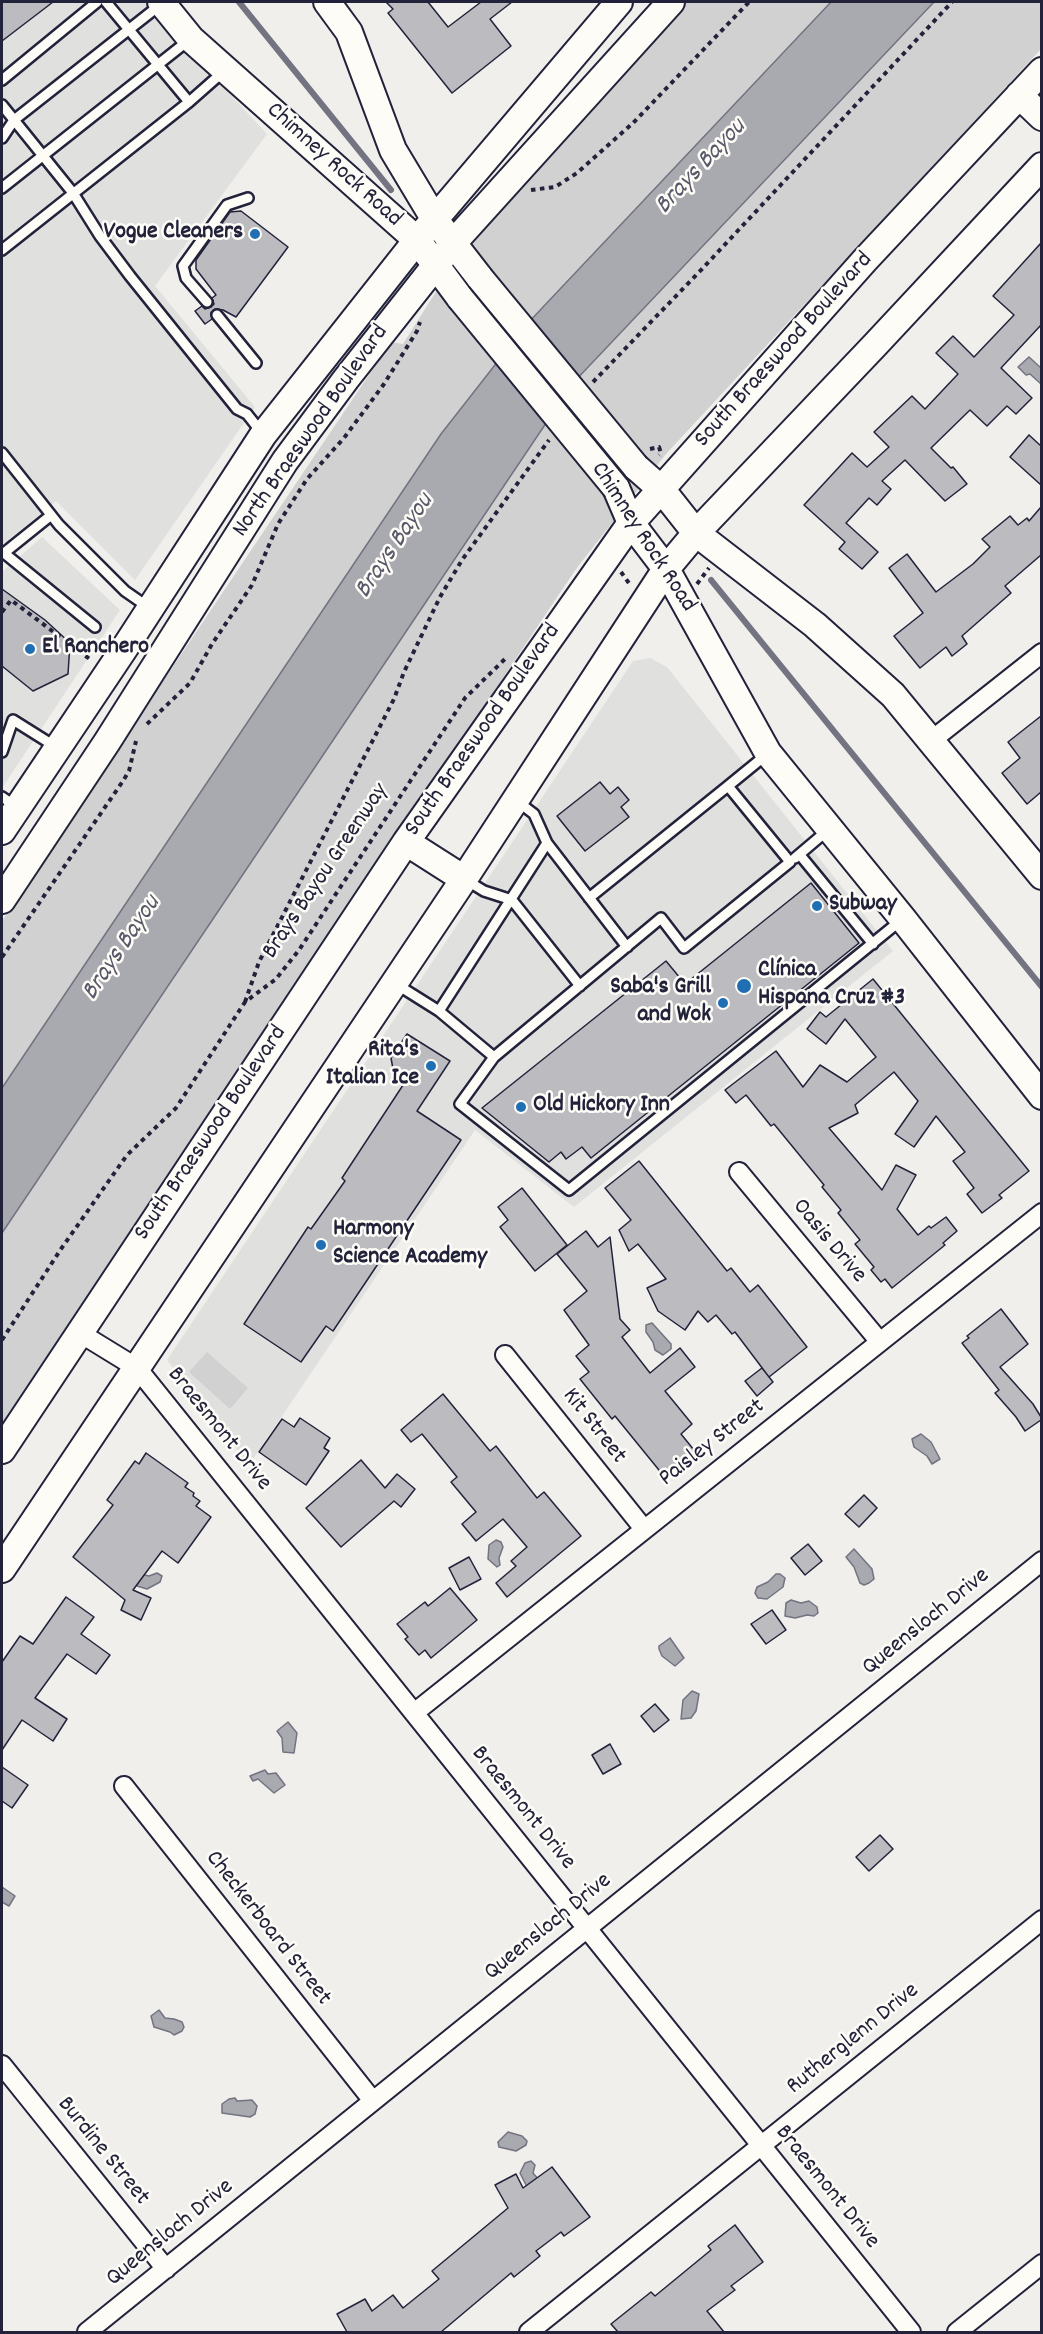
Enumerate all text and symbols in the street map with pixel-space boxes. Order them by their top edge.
street label: Chimney Rock Road [259,97,407,235]
water label: Brays Bayou [650,114,754,222]
place label: Vogue Cleaners [104,220,243,248]
marker: Vogue Cleaners [248,227,262,241]
street label: South Braeswood Boulevard [690,247,880,455]
street label: North Braeswood Boulevard [228,320,396,544]
street label: Chimney Rock Road [583,458,701,618]
water label: Brays Bayou [350,489,442,605]
street label: South Braeswood Boulevard [400,619,568,843]
place label: El Ranchero [42,635,149,663]
marker: El Ranchero [23,642,37,656]
street label: Brays Bayou Greenway [258,779,396,965]
water label: Brays Bayou [77,891,169,1007]
place label: Subway [829,892,897,920]
marker: Subway [810,899,824,913]
place label: Clínica Hispana Cruz #3 [758,958,905,1014]
place label: Saba's Grill and Wok [610,975,711,1031]
marker: Clínica Hispana Cruz #3 [735,977,753,995]
marker: Saba's Grill and Wok [716,996,730,1010]
street label: South Braeswood Boulevard [129,1021,295,1247]
place label: Rita's Italian Ice [326,1038,419,1094]
marker: Rita's Italian Ice [424,1059,438,1073]
place label: Old Hickory Inn [533,1093,670,1121]
marker: Old Hickory Inn [514,1100,528,1114]
street label: Oasis Drive [784,1194,872,1290]
place label: Harmony Science Academy [333,1217,487,1273]
marker: Harmony Science Academy [314,1238,328,1252]
street label: Braesmont Drive [159,1362,277,1498]
street label: Kit Street [555,1383,631,1471]
street label: Paisley Street [654,1394,772,1494]
street label: Queensloch Drive [858,1563,996,1683]
street label: Braesmont Drive [463,1741,581,1877]
street label: Checkerboard Street [198,1846,336,2012]
street label: Queensloch Drive [480,1868,618,1988]
street label: Rutherglenn Drive [782,1978,926,2102]
street label: Burdine Street [49,2092,155,2212]
street label: Braesmont Drive [767,2120,885,2256]
street label: Queensloch Drive [102,2174,240,2294]

